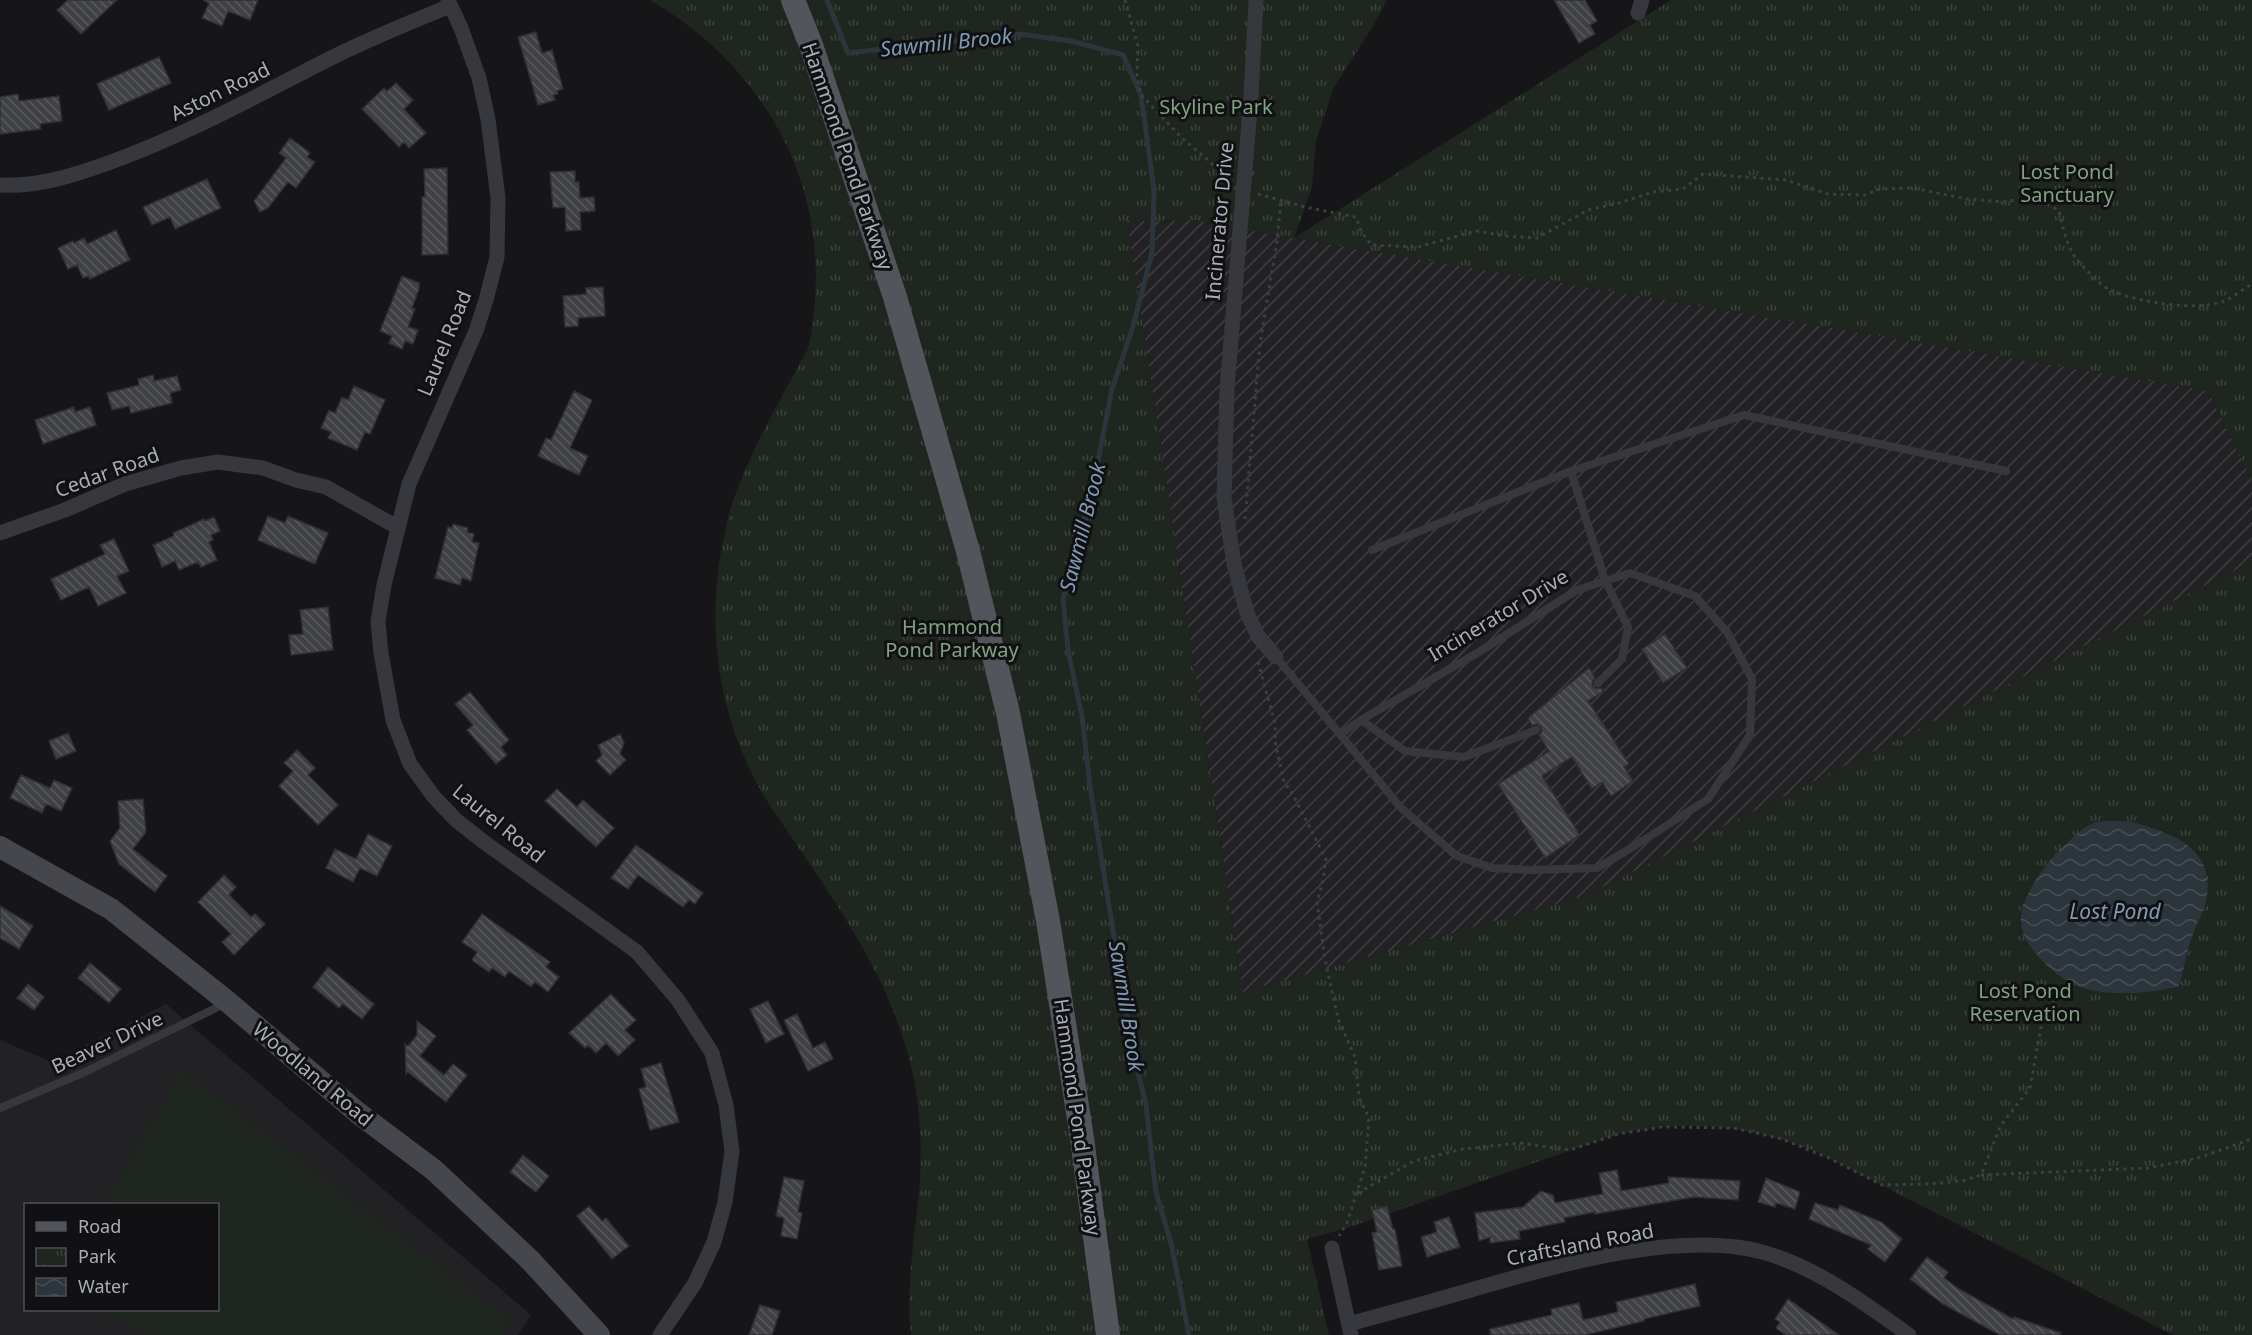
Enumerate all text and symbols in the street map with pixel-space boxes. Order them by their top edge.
water label: Sawmill Brook [879,21,1015,63]
street label: Hammond Pond Parkway [796,39,900,274]
street label: Aston Road [166,55,274,127]
park label: Skyline Park [1159,93,1273,120]
street label: Incinerator Drive [1199,141,1239,301]
park label: Lost Pond Sanctuary [2020,158,2115,208]
street label: Laurel Road [411,286,477,400]
street label: Cedar Road [51,441,163,503]
water label: Sawmill Brook [1052,458,1112,595]
street label: Incinerator Drive [1423,563,1573,667]
park label: Hammond Pond Parkway [885,613,1020,663]
street label: Laurel Road [447,777,551,869]
water label: Lost Pond [2069,897,2162,925]
water label: Sawmill Brook [1103,938,1151,1075]
park label: Lost Pond Reservation [1969,977,2081,1027]
street label: Hammond Pond Parkway [1048,997,1108,1238]
street label: Beaver Drive [47,1004,167,1080]
street label: Woodland Road [247,1016,379,1132]
legend [24,1203,219,1311]
text: Road [78,1214,121,1238]
street label: Craftsland Road [1504,1216,1656,1272]
text: Park [78,1244,116,1268]
text: Water [78,1274,129,1298]

